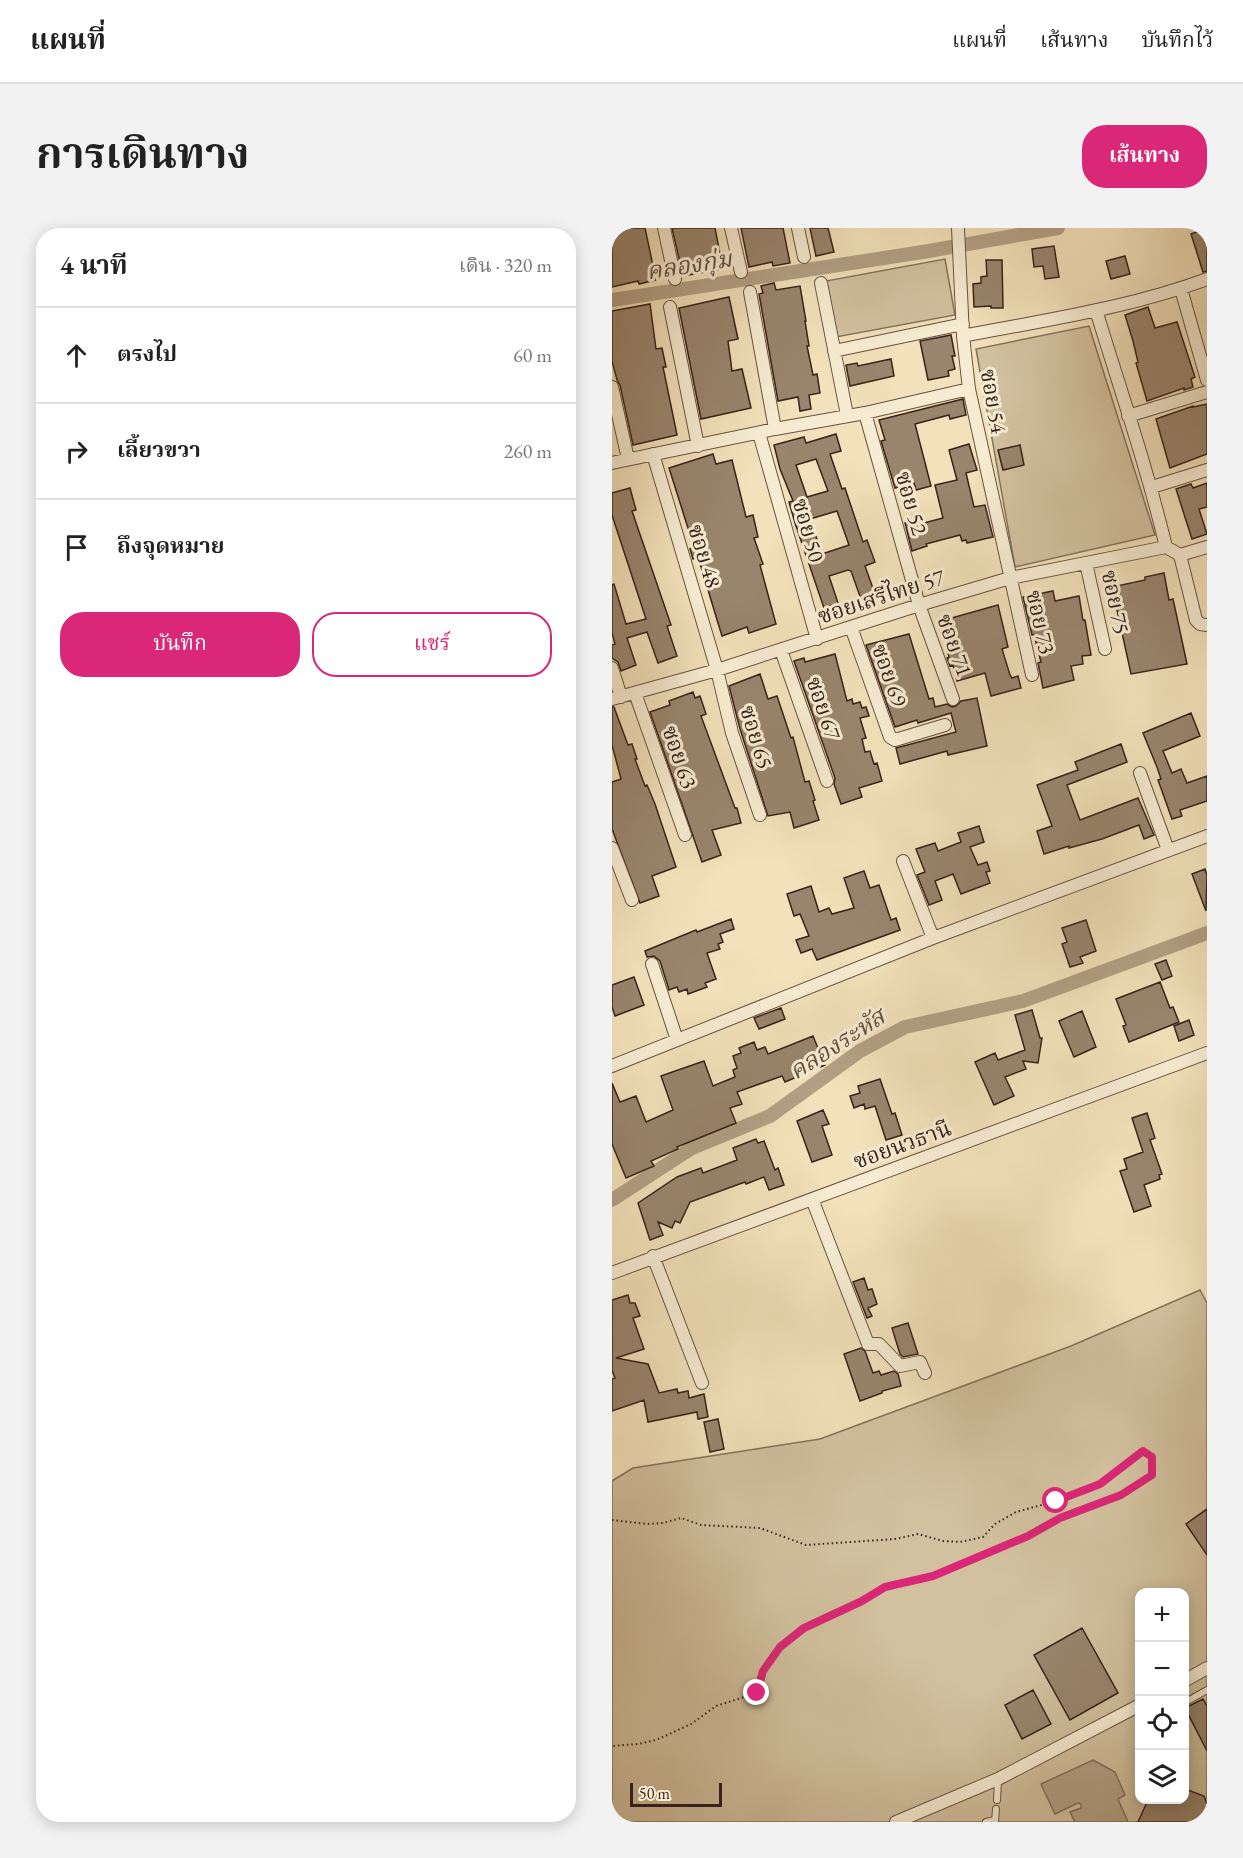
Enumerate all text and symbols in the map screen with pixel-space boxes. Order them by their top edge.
text: แผนที่ [30,21,106,57]
text: แผนที่ [952,26,1007,53]
text: เส้นทาง [1040,26,1108,53]
text: บันทึกไว้ [1141,26,1213,53]
button: เส้นทาง [1082,125,1207,188]
text: การเดินทาง [36,126,249,181]
water label: คลองกุ่ม [644,242,735,288]
text: 4 นาที [60,248,127,282]
text: เดิน · 320 m [459,252,552,278]
icon: ahead [60,339,93,372]
text: ตรงไป [117,339,177,368]
text: 60 m [513,342,552,368]
street label: ซอย 54 [974,367,1013,436]
icon: right [60,435,93,468]
text: เลี้ยวขวา [117,435,201,464]
text: 260 m [504,438,552,464]
street label: ซอย 52 [889,468,935,539]
street label: ซอย 50 [786,495,832,566]
street label: ซอย 48 [681,521,728,591]
icon: arrive [60,531,93,564]
text: ถึงจุดหมาย [117,531,224,560]
street label: ซอยเสรีไทย 57 [814,562,949,631]
street label: ซอย 75 [1095,567,1136,637]
street label: ซอย 73 [1019,587,1062,657]
street label: ซอย 71 [930,610,979,681]
button: บันทึก [60,612,300,677]
button: แชร์ [312,612,552,677]
street label: ซอย 69 [865,640,914,711]
street label: ซอย 67 [799,673,848,744]
street label: ซอย 65 [733,702,780,772]
street label: ซอย 63 [655,722,704,793]
water label: คลองระหัส [783,999,894,1086]
street label: ซอยนวธานี [849,1113,955,1176]
route start [1042,1487,1068,1513]
map controls [1135,1588,1189,1804]
button: + [1135,1588,1189,1642]
button: − [1135,1642,1189,1696]
route end [743,1679,769,1705]
button: locate [1135,1696,1189,1750]
button: layers [1135,1750,1189,1804]
scale bar [630,1780,722,1808]
text: 50 m [639,1783,670,1804]

